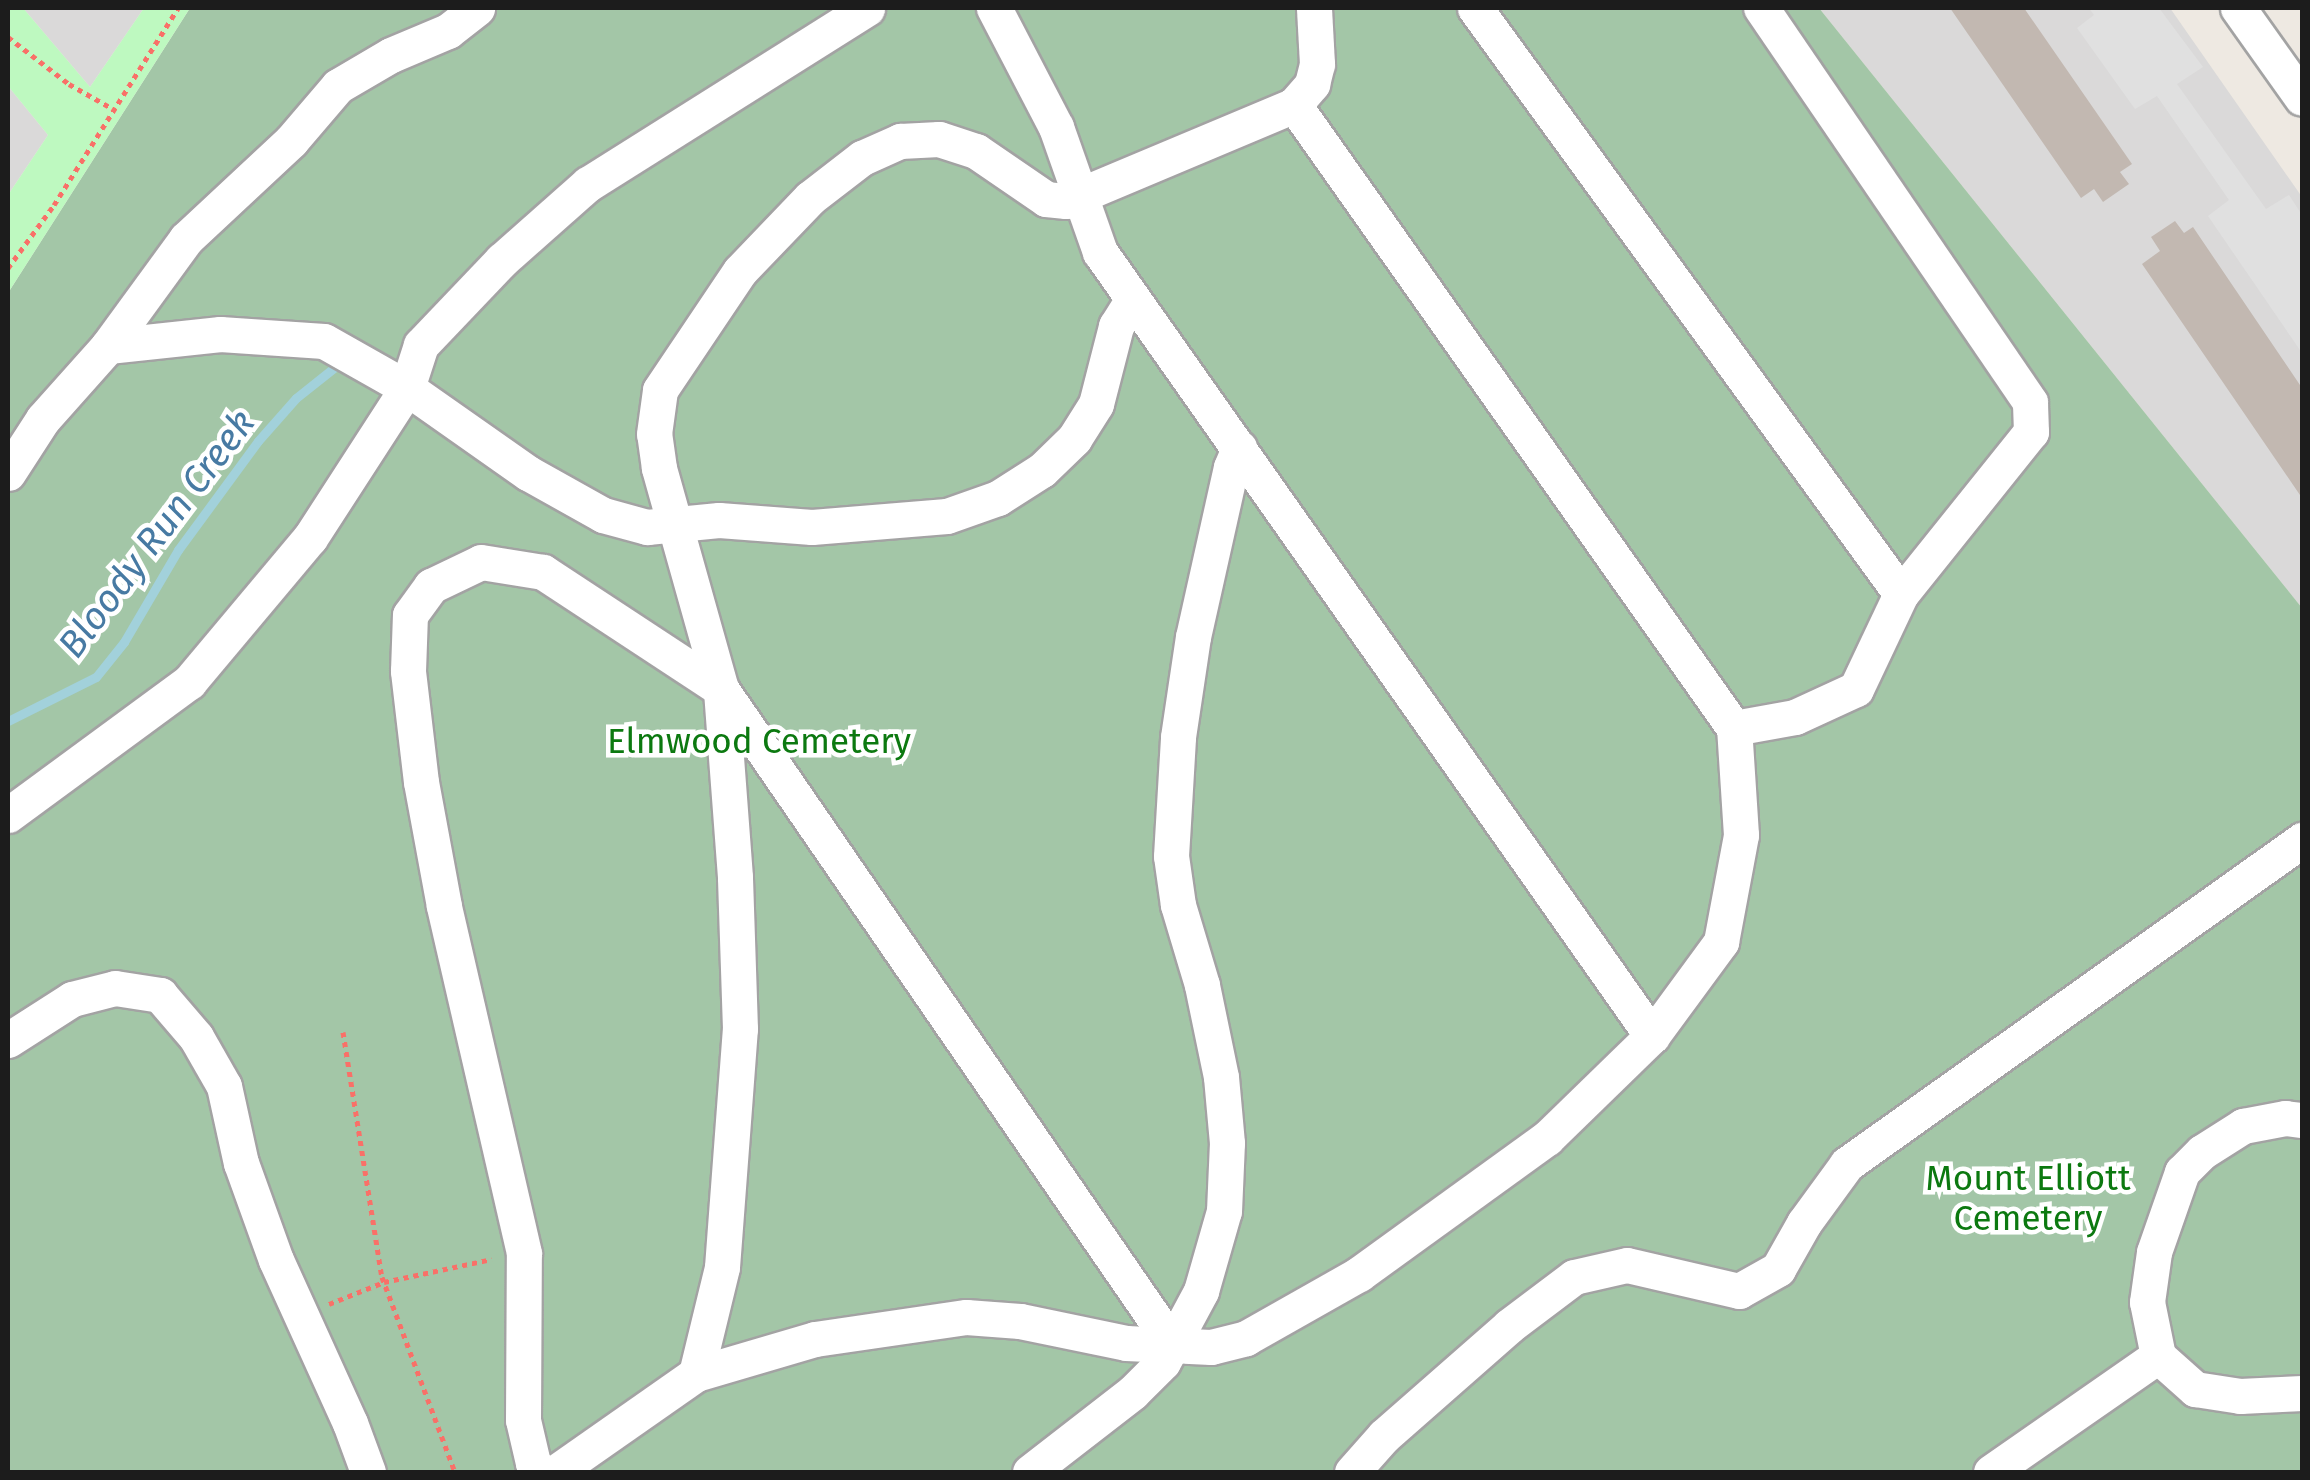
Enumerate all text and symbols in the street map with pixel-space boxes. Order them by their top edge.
water label: Bloody Run Creek [49,401,265,667]
park label: Elmwood Cemetery [607,720,911,762]
park label: Mount Elliott Cemetery [1925,1157,2131,1239]

